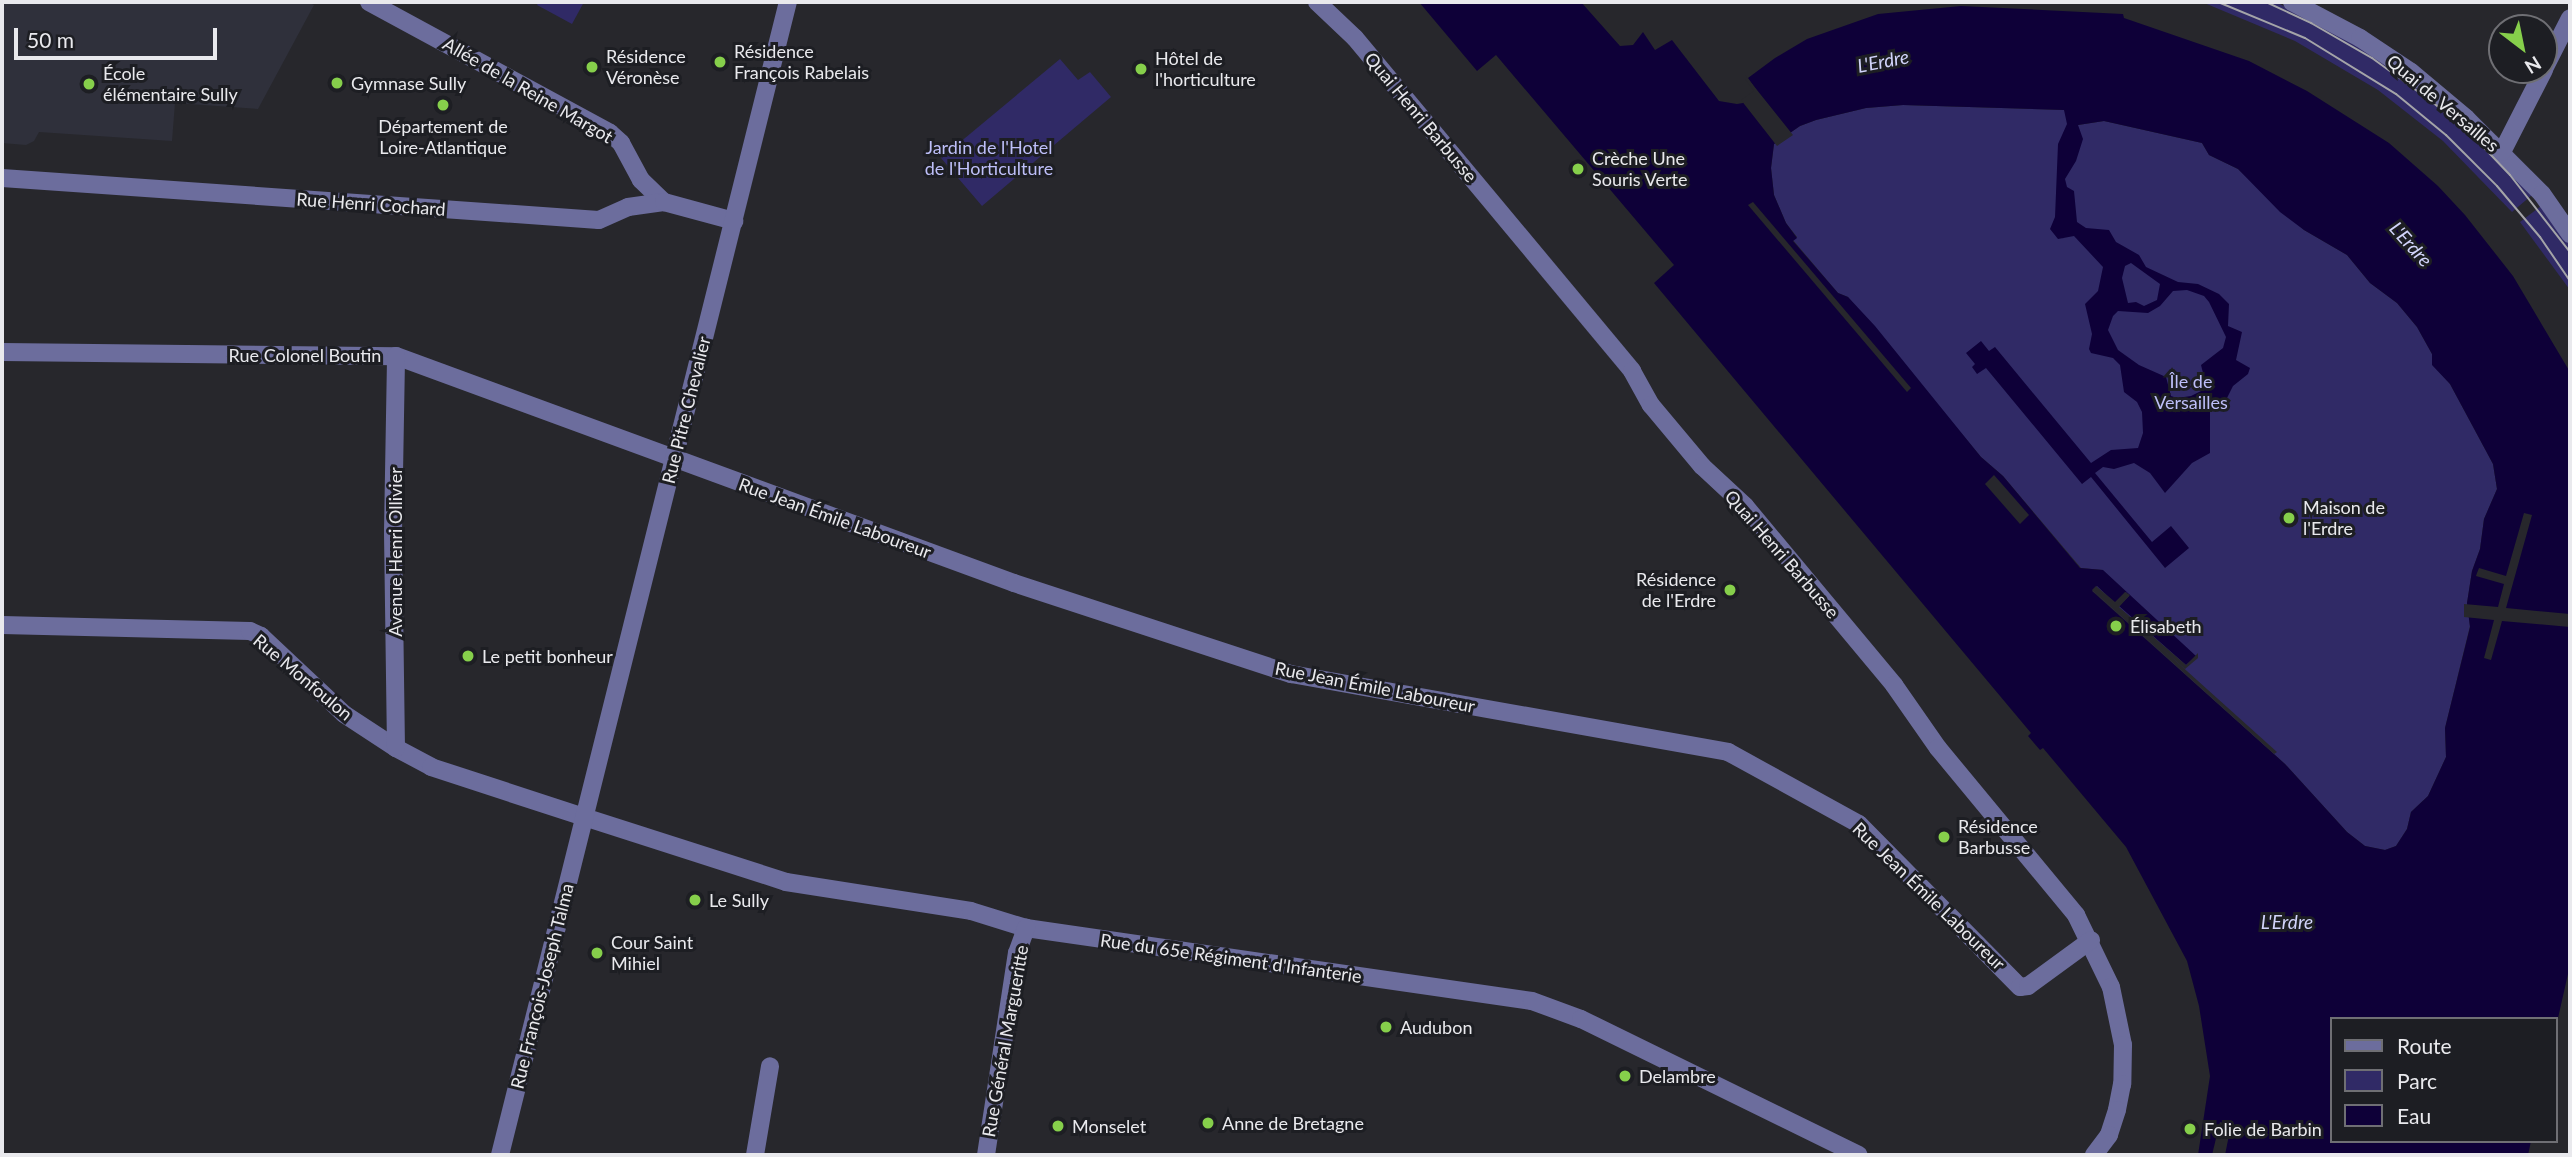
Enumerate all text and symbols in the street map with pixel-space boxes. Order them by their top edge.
scale bar [18,14,220,58]
north arrow [2488,14,2558,84]
text: 50 m [27,27,74,52]
street label: Allée de la Reine Margot [439,33,617,147]
place label: Résidence François Rabelais [734,41,869,84]
water label: L'Erdre [1855,45,1911,77]
place label: Résidence Véronèse [606,46,686,88]
place label: Hôtel de l'horticulture [1155,48,1256,90]
street label: Quai Henri Barbusse [1360,48,1482,186]
street label: Quai de Versailles [2382,50,2504,156]
text: N [2521,52,2546,79]
marker: Résidence François Rabelais [712,54,728,70]
marker: Résidence Véronèse [584,59,600,75]
marker: Hôtel de l'horticulture [1133,61,1149,77]
place label: École élémentaire Sully [103,63,238,106]
place label: Gymnase Sully [351,72,466,94]
marker: Gymnase Sully [329,75,345,91]
marker: École élémentaire Sully [81,76,97,92]
marker: Département de Loire-Atlantique [435,97,451,113]
place label: Département de Loire-Atlantique [378,116,508,158]
park label: Jardin de l'Hotel de l'Horticulture [925,137,1053,180]
place label: Crèche Une Souris Verte [1592,148,1688,190]
marker: Crèche Une Souris Verte [1570,161,1586,177]
street label: Rue Henri Cochard [296,188,446,220]
water label: L'Erdre [2385,217,2437,271]
street label: Rue Pitre Chevalier [657,334,715,486]
street label: Rue Colonel Boutin [229,344,381,366]
park label: Île de Versailles [2154,371,2228,414]
street label: Avenue Henri Ollivier [384,467,406,637]
street label: Rue Jean Émile Laboureur [736,473,934,563]
street label: Quai Henri Barbusse [1720,485,1844,623]
place label: Maison de l'Erdre [2303,497,2385,540]
marker: Maison de l'Erdre [2281,510,2297,526]
place label: Résidence de l'Erdre [1636,569,1716,612]
marker: Résidence de l'Erdre [1722,582,1738,598]
place label: Élisabeth [2130,615,2202,637]
marker: Élisabeth [2108,618,2124,634]
street label: Rue Monfoulon [249,629,357,725]
place label: Le petit bonheur [482,645,613,667]
marker: Le petit bonheur [460,648,476,664]
street label: Rue Jean Émile Laboureur [1273,657,1477,717]
place label: Résidence Barbusse [1958,816,2038,858]
street label: Rue Jean Émile Laboureur [1848,817,2010,975]
marker: Résidence Barbusse [1936,829,1952,845]
street label: Rue François-Joseph Talma [506,881,578,1091]
place label: Le Sully [709,889,769,911]
marker: Le Sully [687,892,703,908]
water label: L'Erdre [2261,911,2313,933]
street label: Rue du 65e Régiment d'Infanterie [1099,929,1363,987]
place label: Cour Saint Mihiel [611,932,694,974]
street label: Rue Général Margueritte [977,943,1033,1139]
marker: Cour Saint Mihiel [589,945,605,961]
place label: Audubon [1400,1016,1472,1038]
legend [2330,1017,2558,1143]
marker: Audubon [1378,1019,1394,1035]
text: Route [2397,1033,2452,1058]
place label: Delambre [1639,1065,1716,1087]
marker: Delambre [1617,1068,1633,1084]
text: Parc [2397,1068,2437,1093]
text: Eau [2397,1103,2431,1128]
place label: Anne de Bretagne [1222,1112,1364,1134]
place label: Monselet [1072,1115,1146,1137]
marker: Anne de Bretagne [1200,1115,1216,1131]
marker: Monselet [1050,1118,1066,1134]
place label: Folie de Barbin [2204,1118,2322,1140]
marker: Folie de Barbin [2182,1121,2198,1137]

